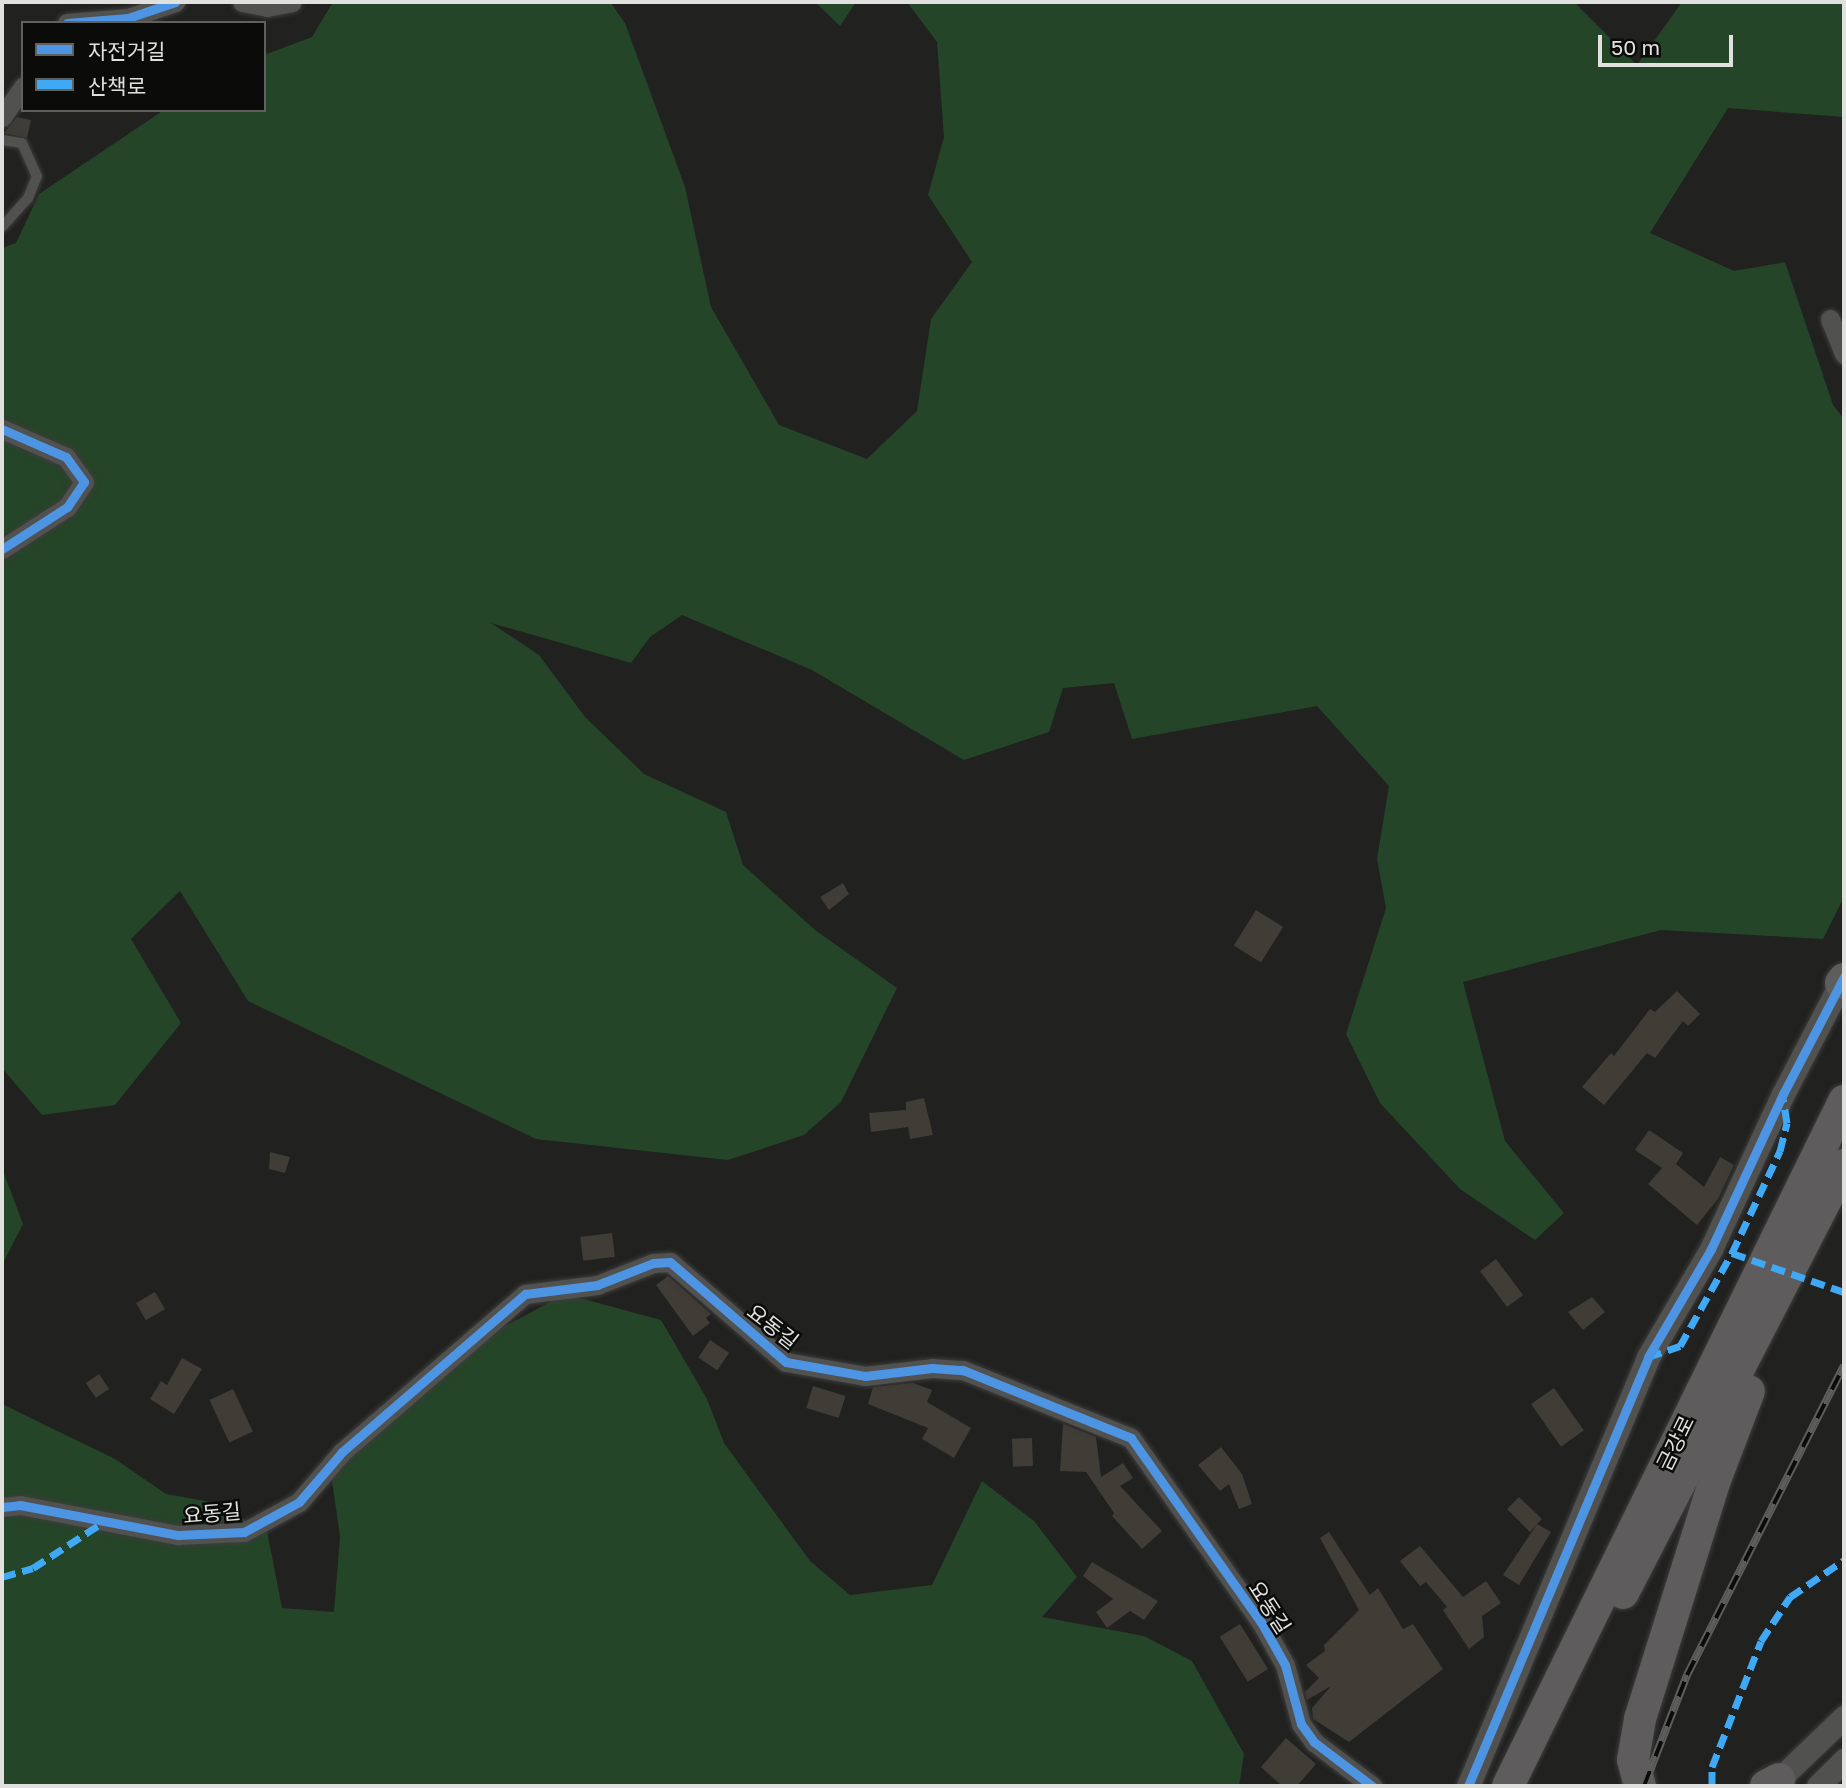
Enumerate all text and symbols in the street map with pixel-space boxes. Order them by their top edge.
legend [21,21,266,112]
scale bar [1601,21,1736,65]
text: 50 m [1611,34,1660,60]
text: 자전거길 [88,38,165,64]
text: 산책로 [88,73,146,99]
street label: 요동길 [742,1298,804,1354]
street label: 금강로 [1651,1411,1699,1475]
street label: 요동길 [182,1498,242,1528]
street label: 요동길 [1244,1576,1296,1638]

